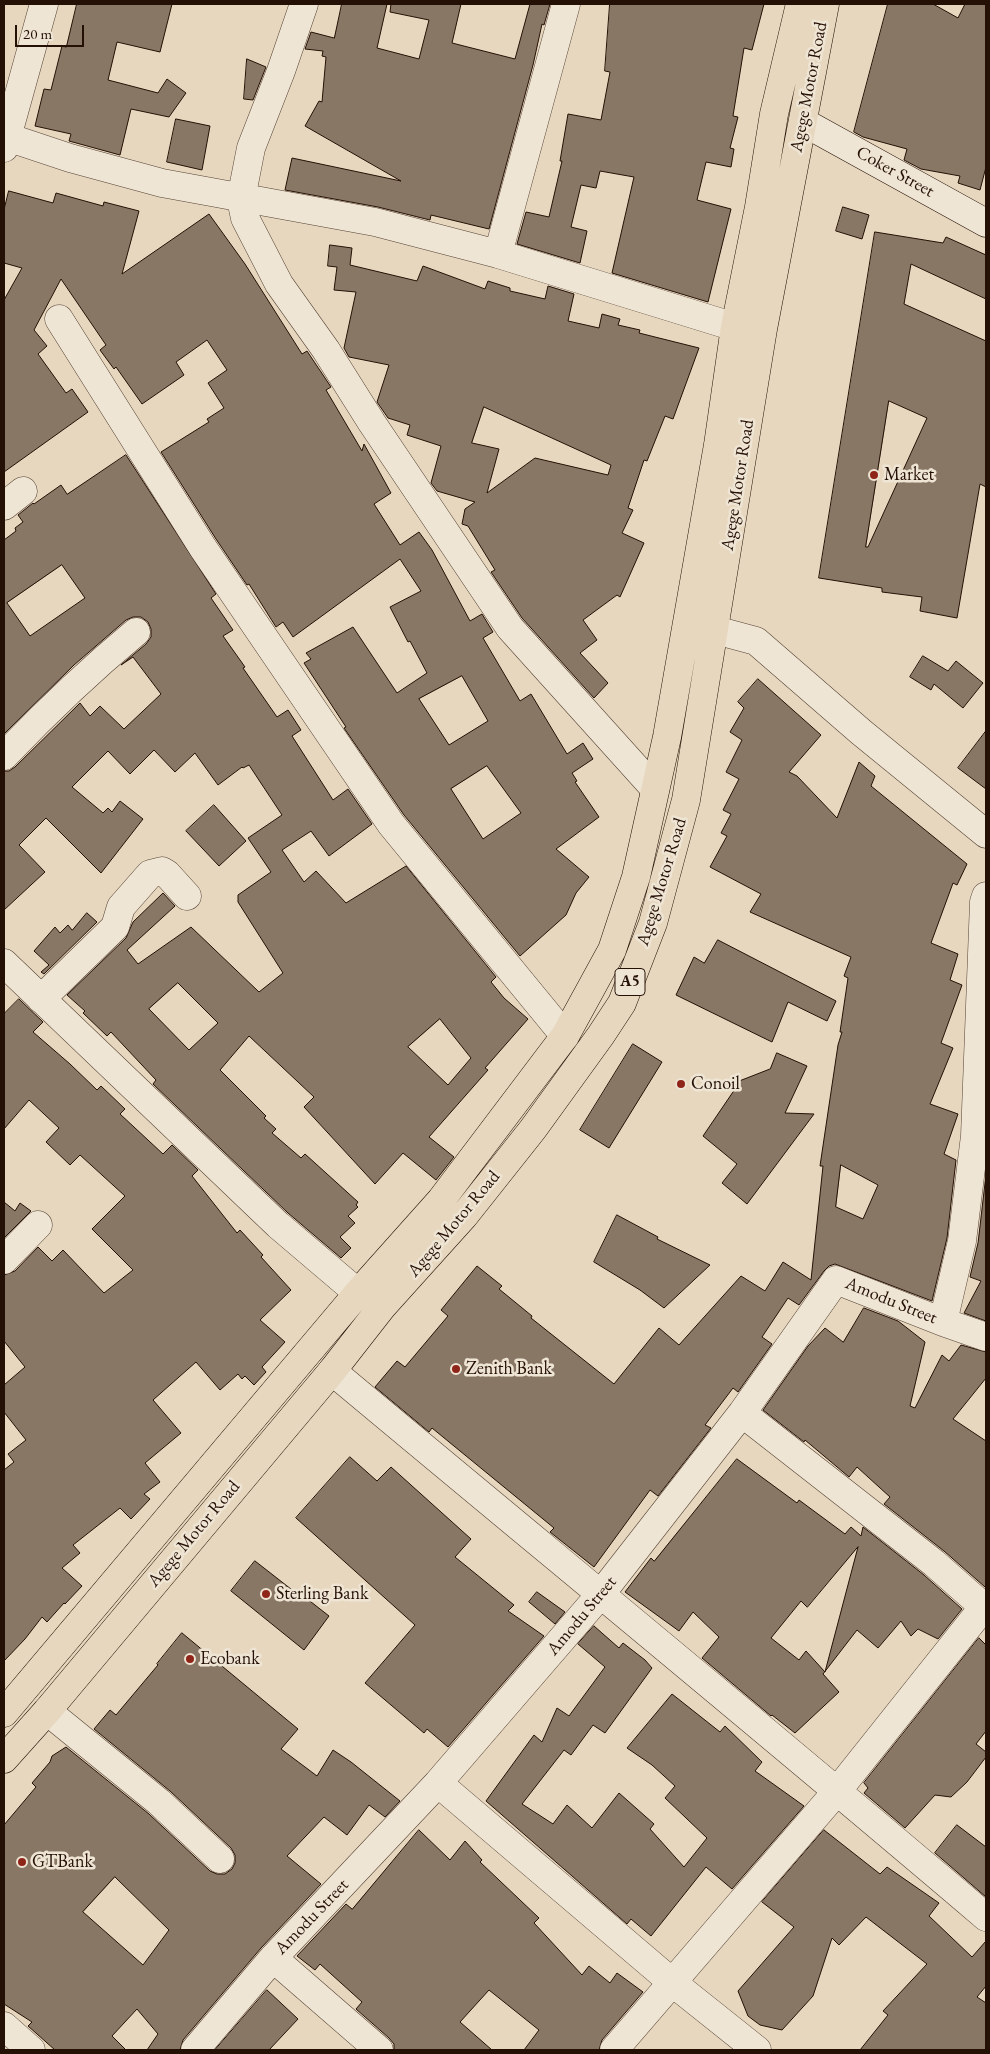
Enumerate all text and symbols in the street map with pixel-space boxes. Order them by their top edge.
scale bar [18,15,86,47]
street label: Agege Motor Road [786,20,832,154]
text: 20 m [23,24,52,43]
street label: Coker Street [852,142,938,202]
street label: Agege Motor Road [717,418,759,552]
place label: Market [884,464,934,486]
marker: Market [868,469,880,481]
street label: Agege Motor Road [632,816,692,948]
road number: A5 [615,969,645,996]
place label: Conoil [691,1073,740,1095]
marker: Conoil [675,1078,687,1090]
street label: Agege Motor Road [403,1166,505,1282]
street label: Amodu Street [842,1273,940,1329]
place label: Zenith Bank [466,1358,552,1380]
marker: Zenith Bank [450,1363,462,1375]
street label: Agege Motor Road [143,1476,245,1592]
street label: Amodu Street [543,1572,621,1660]
place label: Sterling Bank [276,1583,368,1605]
marker: Sterling Bank [260,1588,272,1600]
place label: Ecobank [200,1648,260,1670]
marker: Ecobank [184,1653,196,1665]
place label: GTBank [32,1851,93,1873]
marker: GTBank [16,1856,28,1868]
street label: Amodu Street [271,1875,353,1959]

